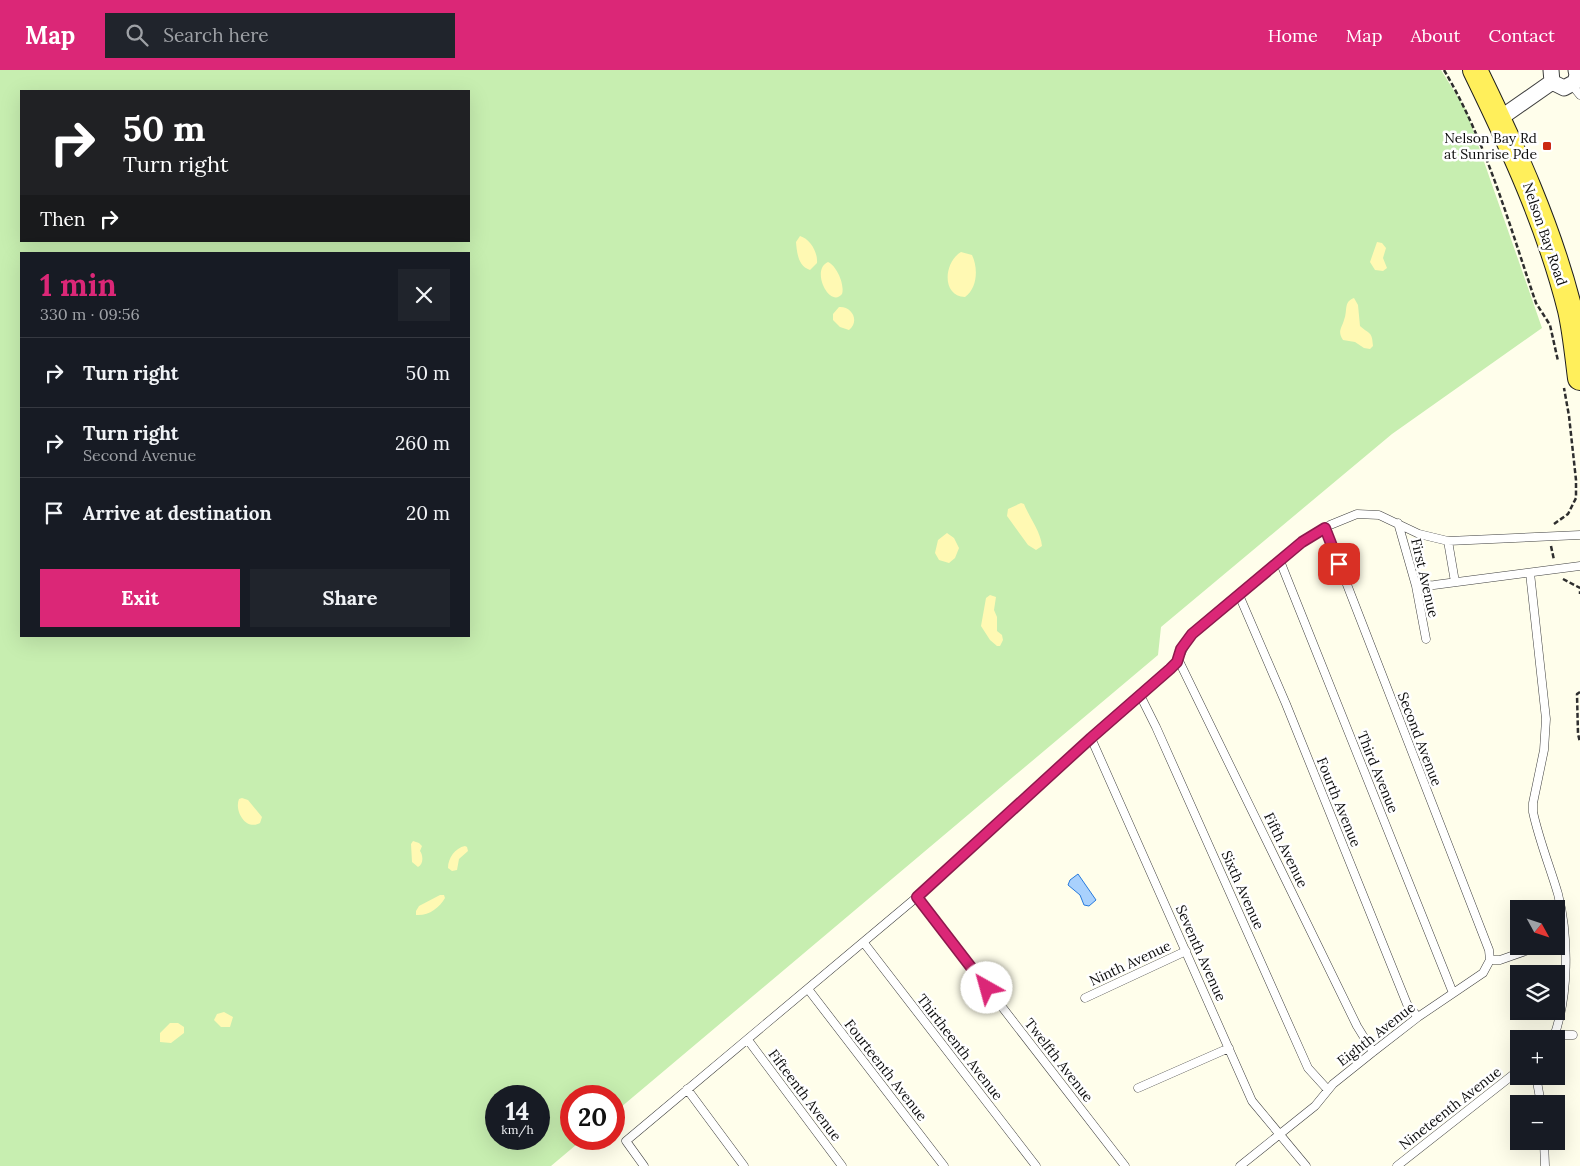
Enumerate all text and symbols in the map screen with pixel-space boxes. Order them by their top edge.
search box [105,13,455,58]
text: Map [25,20,75,51]
icon: search [123,21,151,49]
text: Search here [163,23,269,47]
text: Home [1268,24,1318,47]
text: Map [1346,24,1382,47]
text: About [1410,24,1460,47]
text: Contact [1488,24,1555,47]
text: 50 m [123,106,206,151]
icon: right [40,110,105,175]
place label: Nelson Bay Rd at Sunrise Pde [1444,129,1537,163]
marker: Nelson Bay Rd at Sunrise Pde [1541,140,1553,152]
text: Turn right [123,150,228,178]
street label: Nelson Bay Road [1519,180,1571,288]
icon: right [95,205,123,233]
text: Then [40,207,85,231]
text: 1 min [40,266,117,304]
button: close [398,269,450,321]
text: 330 m · 09:56 [40,304,140,324]
icon: right [40,359,68,387]
text: Turn right [83,361,179,385]
text: 50 m [406,361,450,385]
text: Turn right [83,421,179,445]
icon: right [40,429,68,457]
text: 260 m [395,431,450,455]
text: Second Avenue [83,445,196,465]
icon: arrive [40,499,68,527]
text: Arrive at destination [83,501,272,525]
text: 20 m [406,501,450,525]
street label: First Avenue [1407,537,1443,620]
pin [1318,543,1360,585]
icon: arrive [1325,550,1353,578]
button: Exit [40,569,240,627]
button: Share [250,569,450,627]
street label: Second Avenue [1394,690,1446,789]
street label: Third Avenue [1353,728,1403,816]
street label: Fourth Avenue [1313,755,1365,850]
street label: Fifth Avenue [1260,809,1312,891]
street label: Sixth Avenue [1218,848,1269,932]
north arrow [1510,900,1565,955]
map controls [1510,900,1565,1150]
street label: Seventh Avenue [1172,902,1230,1004]
street label: Ninth Avenue [1086,936,1174,990]
position arrow [960,961,1012,1013]
button: layers [1510,965,1565,1020]
street label: Thirtheenth Avenue [913,990,1007,1104]
street label: Eighth Avenue [1333,998,1419,1070]
street label: Twelfth Avenue [1021,1015,1098,1106]
street label: Fourteenth Avenue [841,1016,932,1125]
button: + [1510,1030,1565,1085]
street label: Fifteenth Avenue [765,1046,846,1145]
street label: Nineteenth Avenue [1395,1062,1505,1153]
speed limit sign: 20 [560,1085,625,1150]
text: 14 [506,1095,529,1127]
button: − [1510,1095,1565,1150]
text: km/h [501,1122,534,1137]

